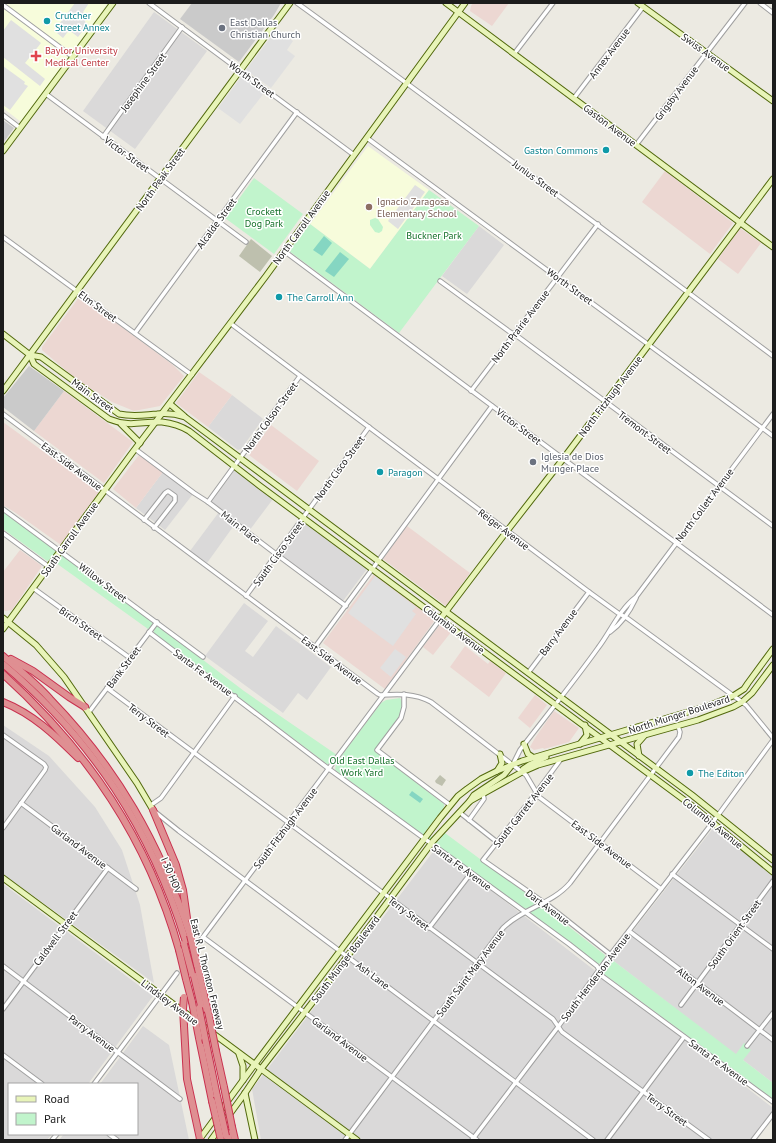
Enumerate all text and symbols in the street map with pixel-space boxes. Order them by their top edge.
place label: Crutcher Street Annex [55,9,110,34]
marker: Crutcher Street Annex [42,16,52,26]
place label: East Dallas Christian Church [230,16,301,41]
marker: East Dallas Christian Church [217,23,227,33]
street label: Annex Avenue [586,25,633,81]
street label: Swiss Avenue [679,30,733,75]
place label: Baylor University Medical Center [45,44,118,69]
marker: Baylor University Medical Center [30,50,42,62]
street label: Josephine Street [117,50,170,115]
street label: Worth Street [226,58,278,101]
street label: Grigsby Avenue [652,63,701,123]
street label: Gaston Avenue [581,101,639,150]
street label: Victor Street [101,133,153,176]
place label: Gaston Commons [524,144,598,157]
street label: North Peak Street [133,145,188,214]
marker: Gaston Commons [601,145,611,155]
street label: Junius Street [509,157,562,200]
street label: North Carroll Avenue [270,187,333,267]
street label: Alcalde Street [194,195,240,251]
place label: Ignacio Zaragosa Elementary School [377,195,457,220]
marker: Ignacio Zaragosa Elementary School [364,202,374,212]
park label: Crockett Dog Park [245,205,283,230]
park label: Buckner Park [406,229,462,242]
street label: Worth Street [544,265,596,308]
street label: North Prairie Avenue [489,287,552,365]
street label: Elm Street [76,288,120,325]
place label: The Carroll Ann [287,291,353,304]
marker: The Carroll Ann [274,292,284,302]
street label: North Fitzhugh Avenue [576,353,645,439]
street label: Main Street [69,376,117,415]
street label: North Colson Street [240,379,301,455]
street label: Victor Street [493,405,544,448]
street label: Tremont Street [615,408,674,457]
street label: North Cisco Street [311,433,368,504]
street label: East Side Avenue [39,439,105,493]
place label: Iglesia de Dios Munger Place [541,450,604,475]
marker: Iglesia de Dios Munger Place [528,457,538,467]
place label: Paragon [388,466,423,479]
street label: North Collett Avenue [672,466,736,545]
marker: Paragon [375,467,385,477]
street label: South Carroll Avenue [38,499,101,579]
street label: Reiger Avenue [476,506,532,553]
street label: Main Place [218,508,263,547]
street label: South Cisco Street [250,517,307,589]
street label: Willow Street [76,560,130,605]
street label: Columbia Avenue [420,602,487,657]
street label: Birch Street [56,604,105,643]
street label: Barry Avenue [537,606,580,658]
street label: East Side Avenue [299,633,365,687]
street label: Bank Street [103,643,144,691]
street label: Santa Fe Avenue [171,646,235,699]
street label: North Munger Boulevard [627,692,731,737]
street label: Terry Street [125,701,173,741]
park label: Old East Dallas Work Yard [330,754,394,779]
place label: The Editon [698,767,744,780]
marker: The Editon [685,768,695,778]
street label: South Garrett Avenue [490,770,557,850]
street label: South Fitzhugh Avenue [251,785,320,872]
street label: Columbia Avenue [680,795,745,852]
street label: East Side Avenue [569,817,635,871]
street label: Garland Avenue [48,821,109,872]
street label: Santa Fe Avenue [429,841,494,893]
street label: I 30 HOV [158,855,185,896]
street label: Dart Avenue [523,887,572,928]
street label: Terry Street [385,894,433,934]
street label: South Orient Street [705,897,764,972]
street label: Caldwell Street [31,908,81,968]
street label: South Munger Boulevard [308,913,382,1005]
street label: East R L Thornton Freeway [187,917,228,1031]
street label: South Saint Mary Avenue [433,927,508,1020]
street label: South Henderson Avenue [558,931,633,1024]
street label: Ash Lane [353,959,392,992]
street label: Alton Avenue [674,964,727,1009]
street label: Lindsley Avenue [138,977,201,1028]
street label: Parry Avenue [66,1012,118,1055]
street label: Garland Avenue [309,1014,370,1065]
street label: Santa Fe Avenue [686,1036,751,1088]
legend [8,1083,138,1135]
street label: Terry Street [643,1090,691,1129]
text: Road [44,1091,69,1106]
text: Park [44,1111,66,1126]

